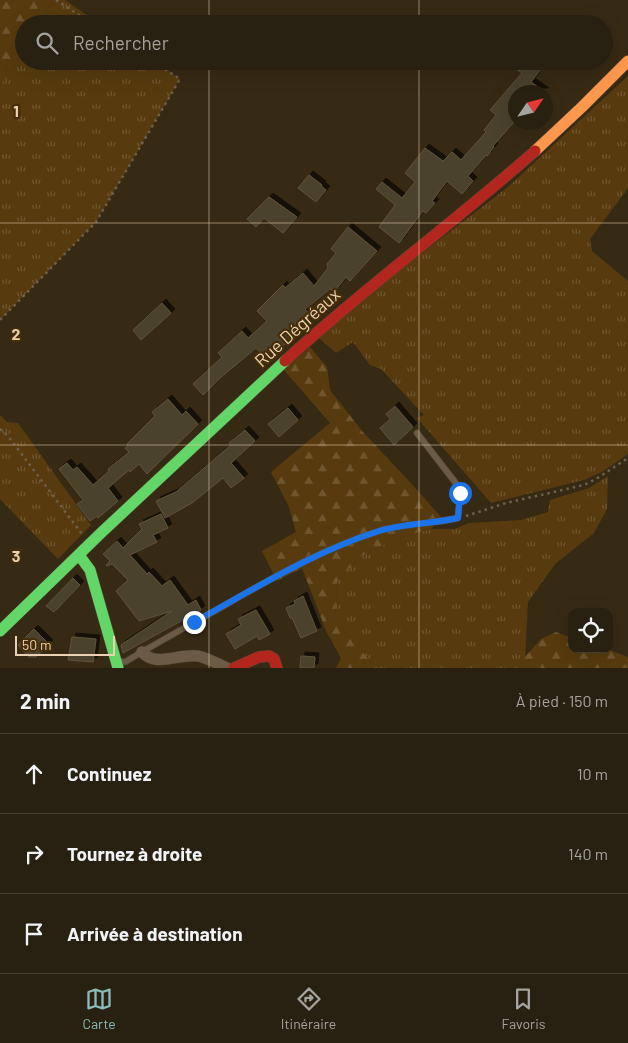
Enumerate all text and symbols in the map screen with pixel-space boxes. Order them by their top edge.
search box [15,15,613,70]
icon: search [33,29,61,57]
text: Rechercher [73,31,169,54]
north arrow [508,85,553,130]
text: 1 [13,101,19,120]
street label: Rue Dégréaux [250,283,345,371]
text: 2 [12,324,21,343]
route start [449,482,472,505]
text: 3 [12,546,20,565]
map controls [568,608,613,653]
button: locate [568,608,613,653]
route end [183,611,206,634]
scale bar [15,633,115,656]
text: 50 m [22,636,51,653]
text: 2 min [20,688,70,713]
text: À pied · 150 m [516,691,608,710]
icon: ahead [20,760,48,788]
text: Continuez [67,762,151,785]
text: 10 m [577,764,608,783]
icon: right [20,840,48,868]
text: Tournez à droite [67,842,203,865]
text: 140 m [568,844,608,863]
icon: arrive [20,920,48,948]
text: Arrivée à destination [67,922,243,945]
tab: Carte [83,985,116,1032]
tab: Itinéraire [281,985,336,1032]
tab: Favoris [501,985,545,1032]

